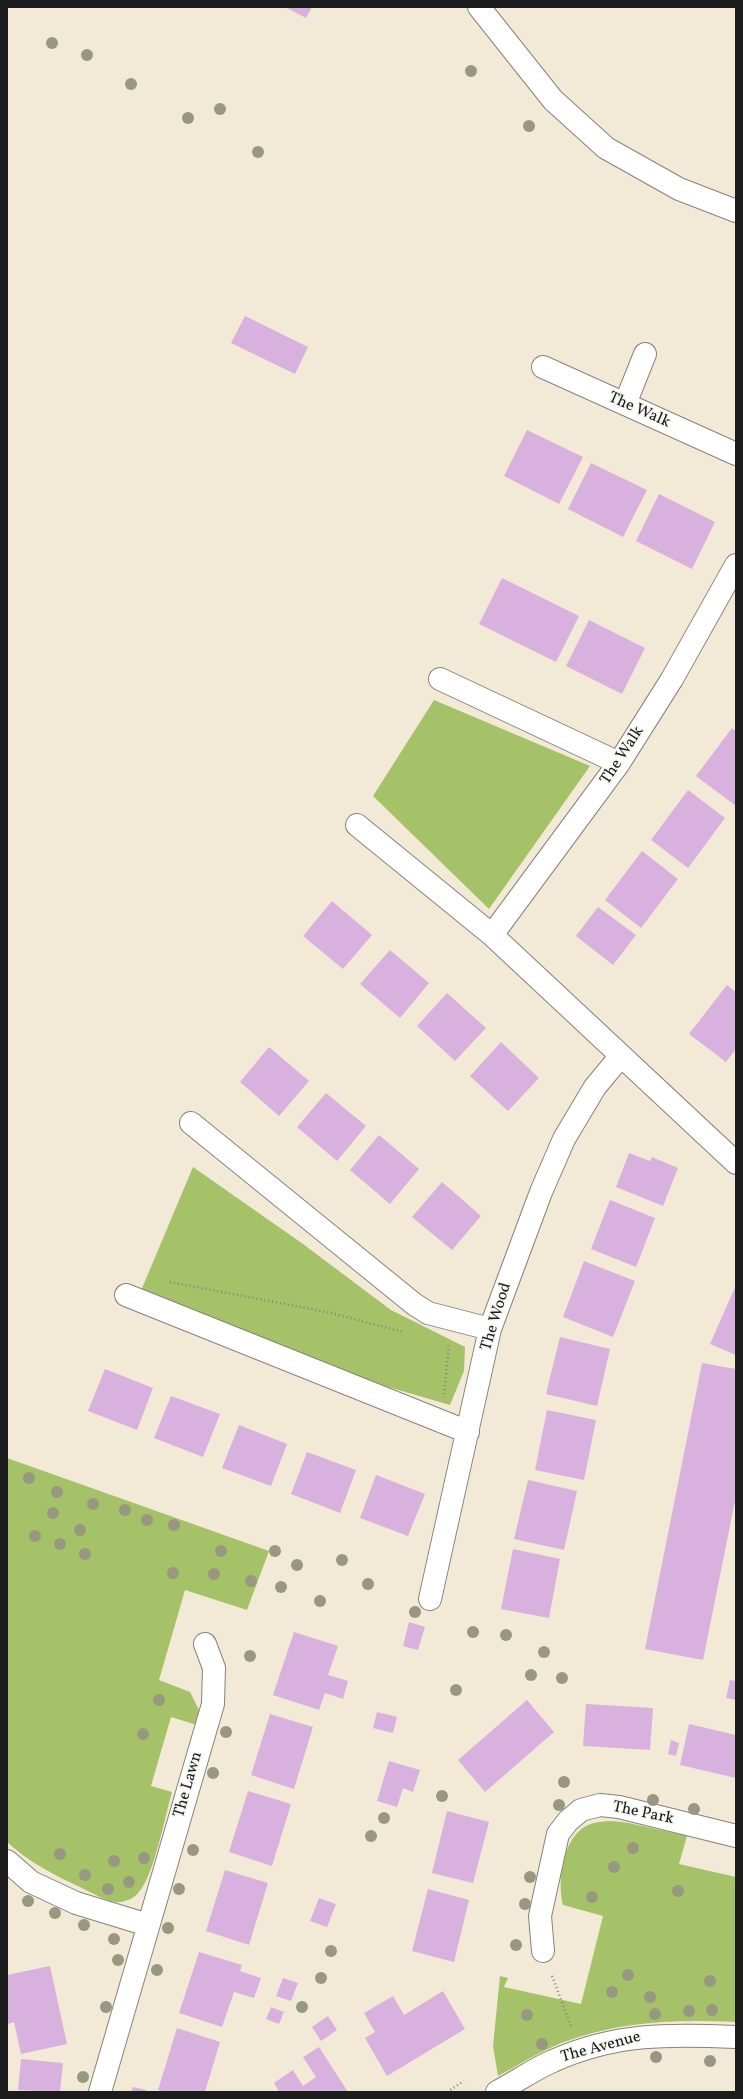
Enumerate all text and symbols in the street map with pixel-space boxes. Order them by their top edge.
street label: The Walk [605,389,673,433]
street label: The Walk [597,723,649,789]
street label: The Wood [478,1281,516,1353]
street label: The Lawn [170,1750,208,1820]
street label: The Park [611,1798,675,1830]
street label: The Avenue [559,2028,643,2068]

